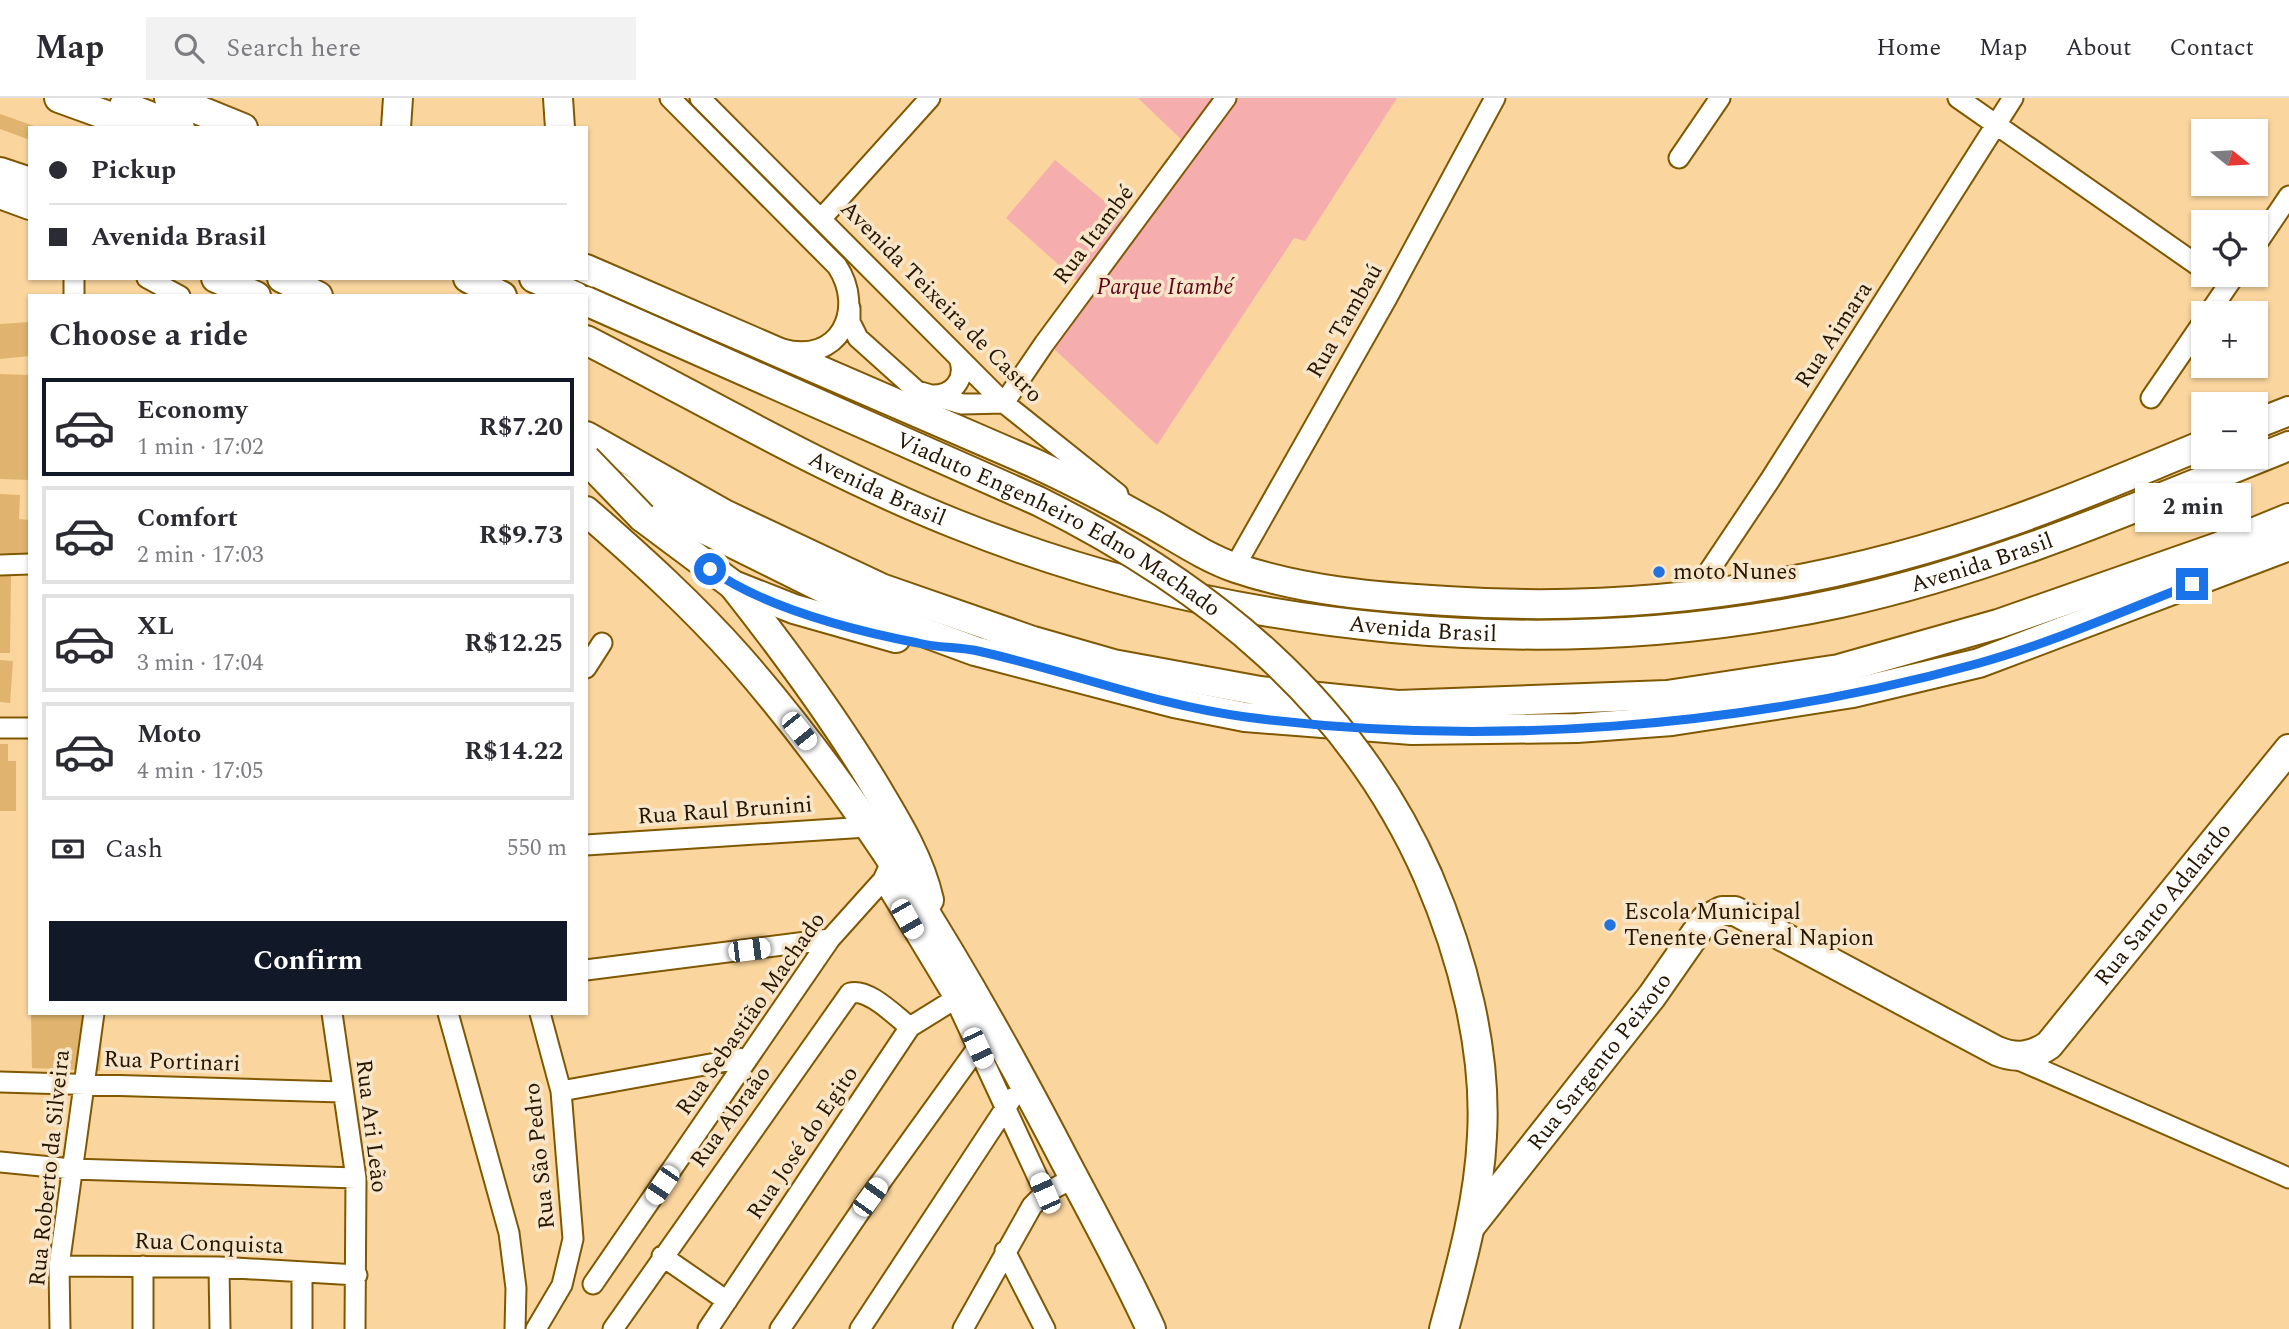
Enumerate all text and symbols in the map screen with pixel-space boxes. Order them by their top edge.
search box [146,17,636,80]
text: Map [35,23,104,73]
text: Search here [226,28,361,68]
icon: search [170,29,208,67]
text: Home [1876,30,1941,66]
text: Map [1979,30,2027,66]
text: About [2065,30,2131,66]
text: Contact [2169,30,2254,66]
north arrow [2191,119,2268,196]
map controls [2191,119,2268,469]
text: Pickup [91,150,176,190]
street label: Rua Itambé [1045,178,1143,292]
street label: Avenida Teixeira de Castro [832,193,1050,411]
button: locate [2191,210,2268,287]
text: Avenida Brasil [91,217,266,257]
street label: Rua Tambaú [1298,257,1392,385]
park label: Parque Itambé [1097,270,1235,305]
street label: Rua Aimara [1786,275,1882,395]
button: + [2191,301,2268,378]
text: Choose a ride [49,311,248,360]
text: Economy [137,390,247,430]
button: − [2191,392,2268,469]
icon: car [53,396,116,459]
text: R$7.20 [479,407,563,447]
street label: Viaduto Engenheiro Edno Machado [890,423,1228,626]
text: 1 min · 17:02 [137,430,264,465]
street label: Avenida Brasil [802,442,951,536]
callout: 2 min [2134,482,2250,532]
text: 2 min [2162,490,2224,525]
text: Comfort [137,498,238,538]
icon: car [53,504,116,567]
text: R$9.73 [479,515,563,555]
street label: Avenida Brasil [1906,523,2058,602]
text: 2 min · 17:03 [137,538,264,573]
route start [694,553,726,585]
place label: moto Nunes [1673,555,1797,590]
marker: moto Nunes [1651,564,1667,580]
route end [2176,568,2208,600]
text: XL [137,606,174,646]
street label: Avenida Brasil [1347,606,1497,652]
icon: car [53,612,116,675]
text: R$12.25 [464,623,563,663]
text: 3 min · 17:04 [137,646,264,681]
car [778,708,821,754]
text: Moto [137,714,201,754]
icon: car [53,720,116,783]
text: R$14.22 [464,731,563,771]
text: 4 min · 17:05 [137,754,264,789]
street label: Rua Raul Brunini [636,787,814,835]
street label: Rua Santo Adalardo [2086,815,2240,994]
text: Cash [105,829,163,869]
icon: cash [49,830,87,868]
text: 550 m [507,831,567,866]
place label: Escola Municipal Tenente General Napion [1624,895,1874,956]
car [888,896,927,942]
street label: Rua Sebastião Machado [667,905,835,1123]
marker: Escola Municipal Tenente General Napion [1602,917,1618,933]
button: Confirm [49,921,567,1001]
car [727,937,772,963]
street label: Rua Sargento Peixoto [1519,966,1681,1159]
car [960,1025,997,1071]
street label: Rua Portinari [103,1042,241,1082]
street label: Rua Roberto da Silveira [20,1048,80,1288]
street label: Rua Ari Leão [345,1057,397,1195]
street label: Rua Abraão [682,1059,780,1175]
street label: Rua José do Egito [738,1059,868,1227]
street label: Rua São Pedro [515,1081,565,1231]
car [642,1162,683,1208]
car [1027,1170,1064,1216]
car [850,1174,891,1220]
street label: Rua Conquista [134,1224,284,1264]

